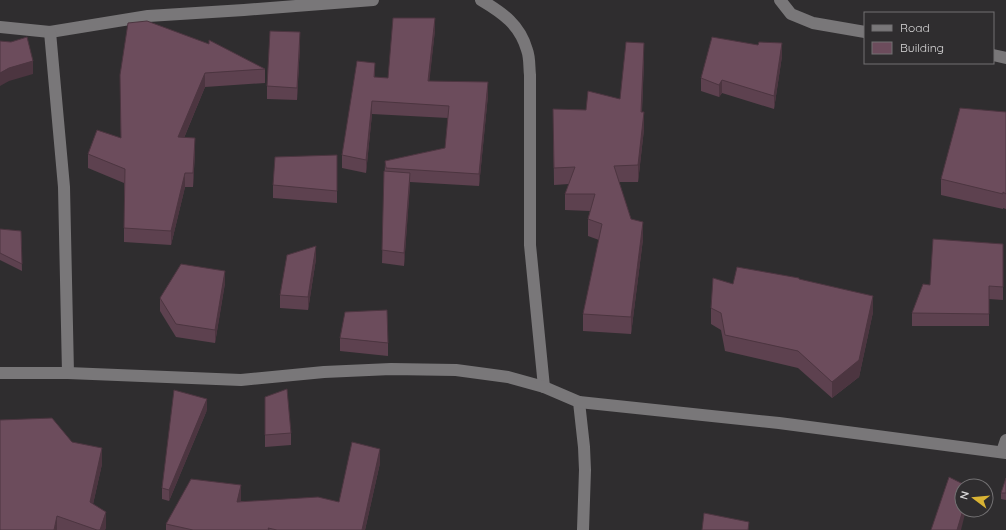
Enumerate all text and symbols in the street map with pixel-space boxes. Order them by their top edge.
legend [864,12,994,64]
text: Road [900,20,930,35]
text: Building [900,40,944,55]
north arrow [954,478,994,518]
text: N [957,489,972,501]

